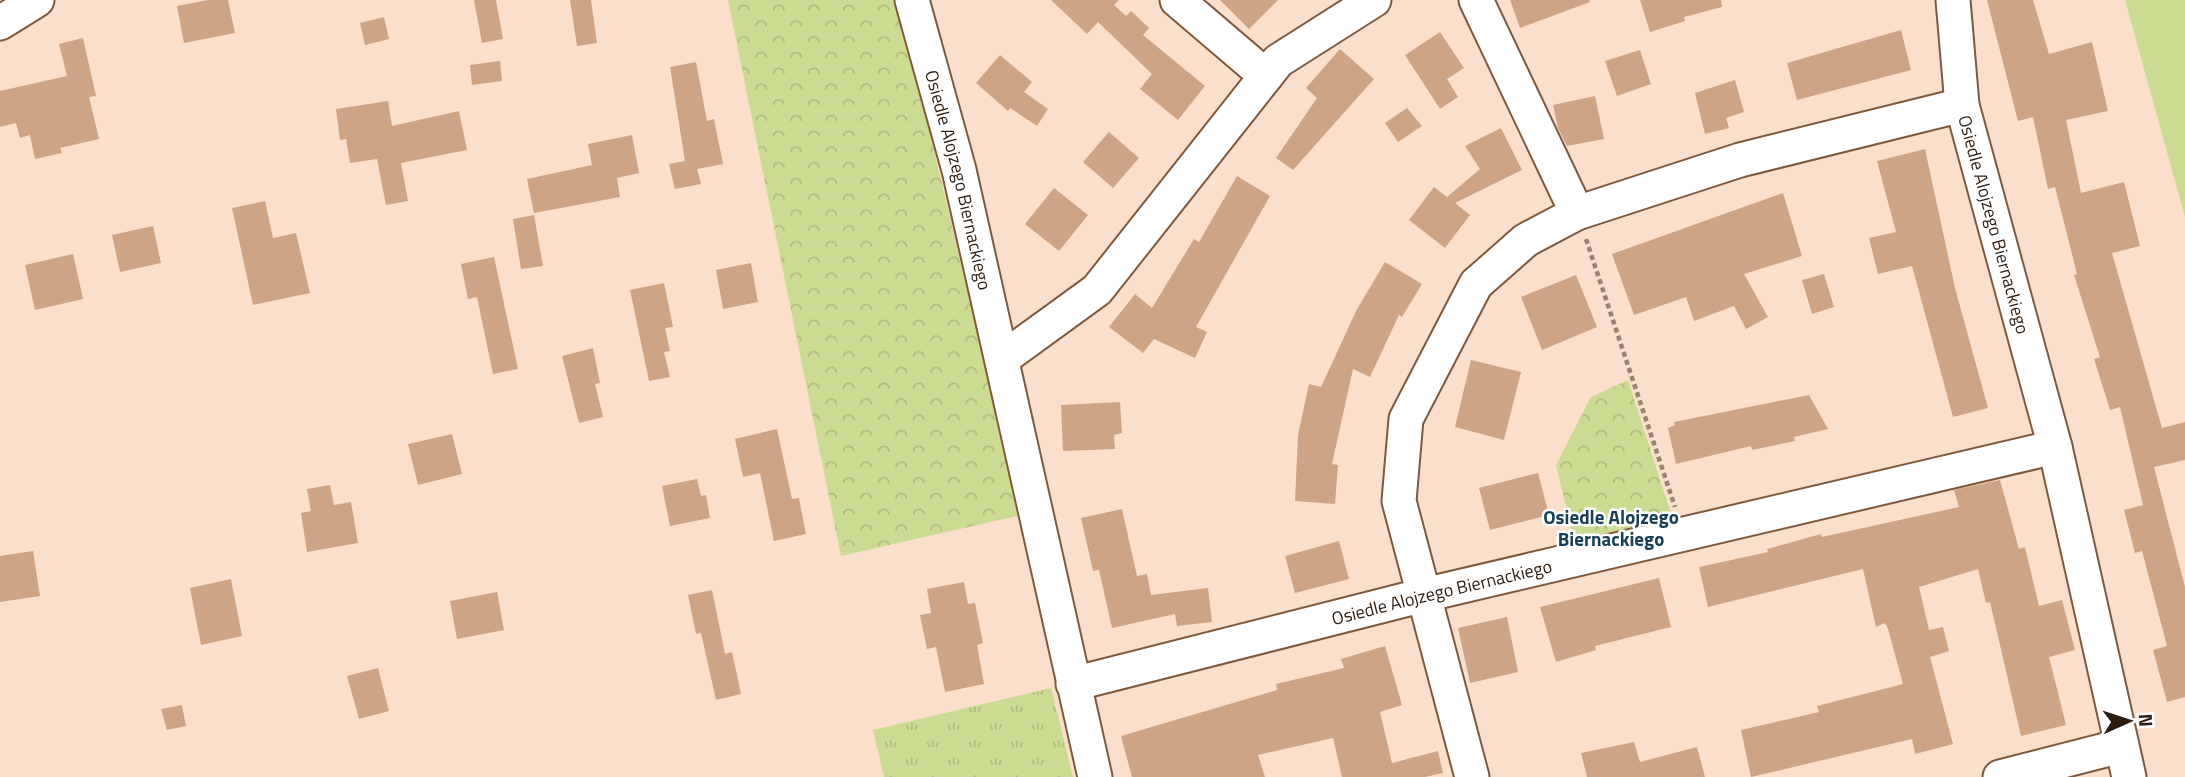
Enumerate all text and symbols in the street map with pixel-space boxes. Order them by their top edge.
street label: Osiedle Alojzego Biernackiego [918,67,999,293]
street label: Osiedle Alojzego Biernackiego [1952,112,2037,337]
district label: Osiedle Alojzego Biernackiego [1543,502,1679,553]
street label: Osiedle Alojzego Biernackiego [1329,552,1554,631]
north arrow [2094,686,2164,756]
text: N [2132,713,2161,727]

